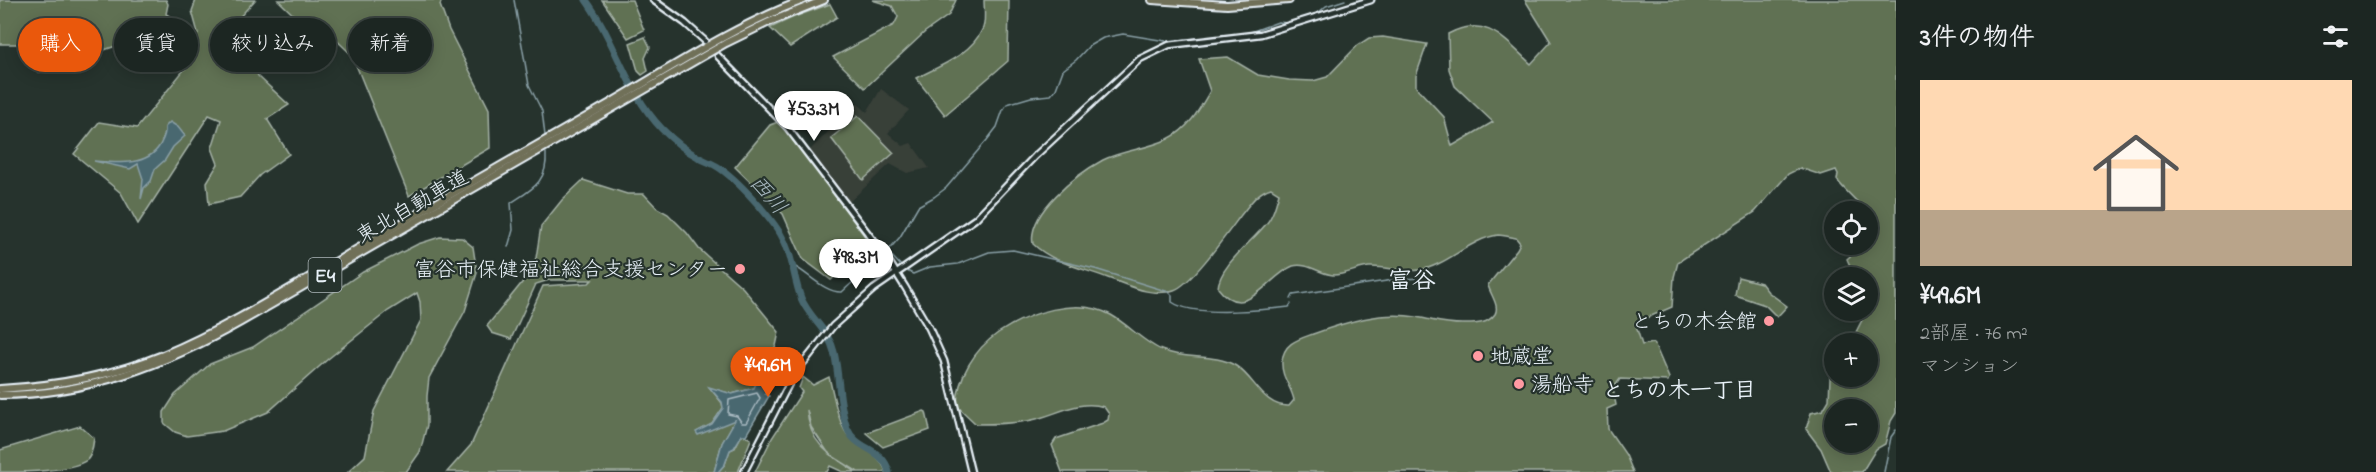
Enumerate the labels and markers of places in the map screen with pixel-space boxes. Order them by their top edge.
pin: ¥53.3M [765,91,863,142]
pin: ¥98.3M [807,239,905,290]
place label: 富谷市保健福祉総合支援センター [414,256,728,286]
marker: 富谷市保健福祉総合支援センター [733,262,747,276]
place label: とちの木会館 [1631,308,1757,338]
marker: とちの木会館 [1762,314,1776,328]
place label: 地蔵堂 [1490,343,1553,373]
pin: ¥49.6M [719,347,817,398]
marker: 地蔵堂 [1471,349,1485,363]
place label: 湯船寺 [1531,371,1594,401]
marker: 湯船寺 [1512,377,1526,391]

